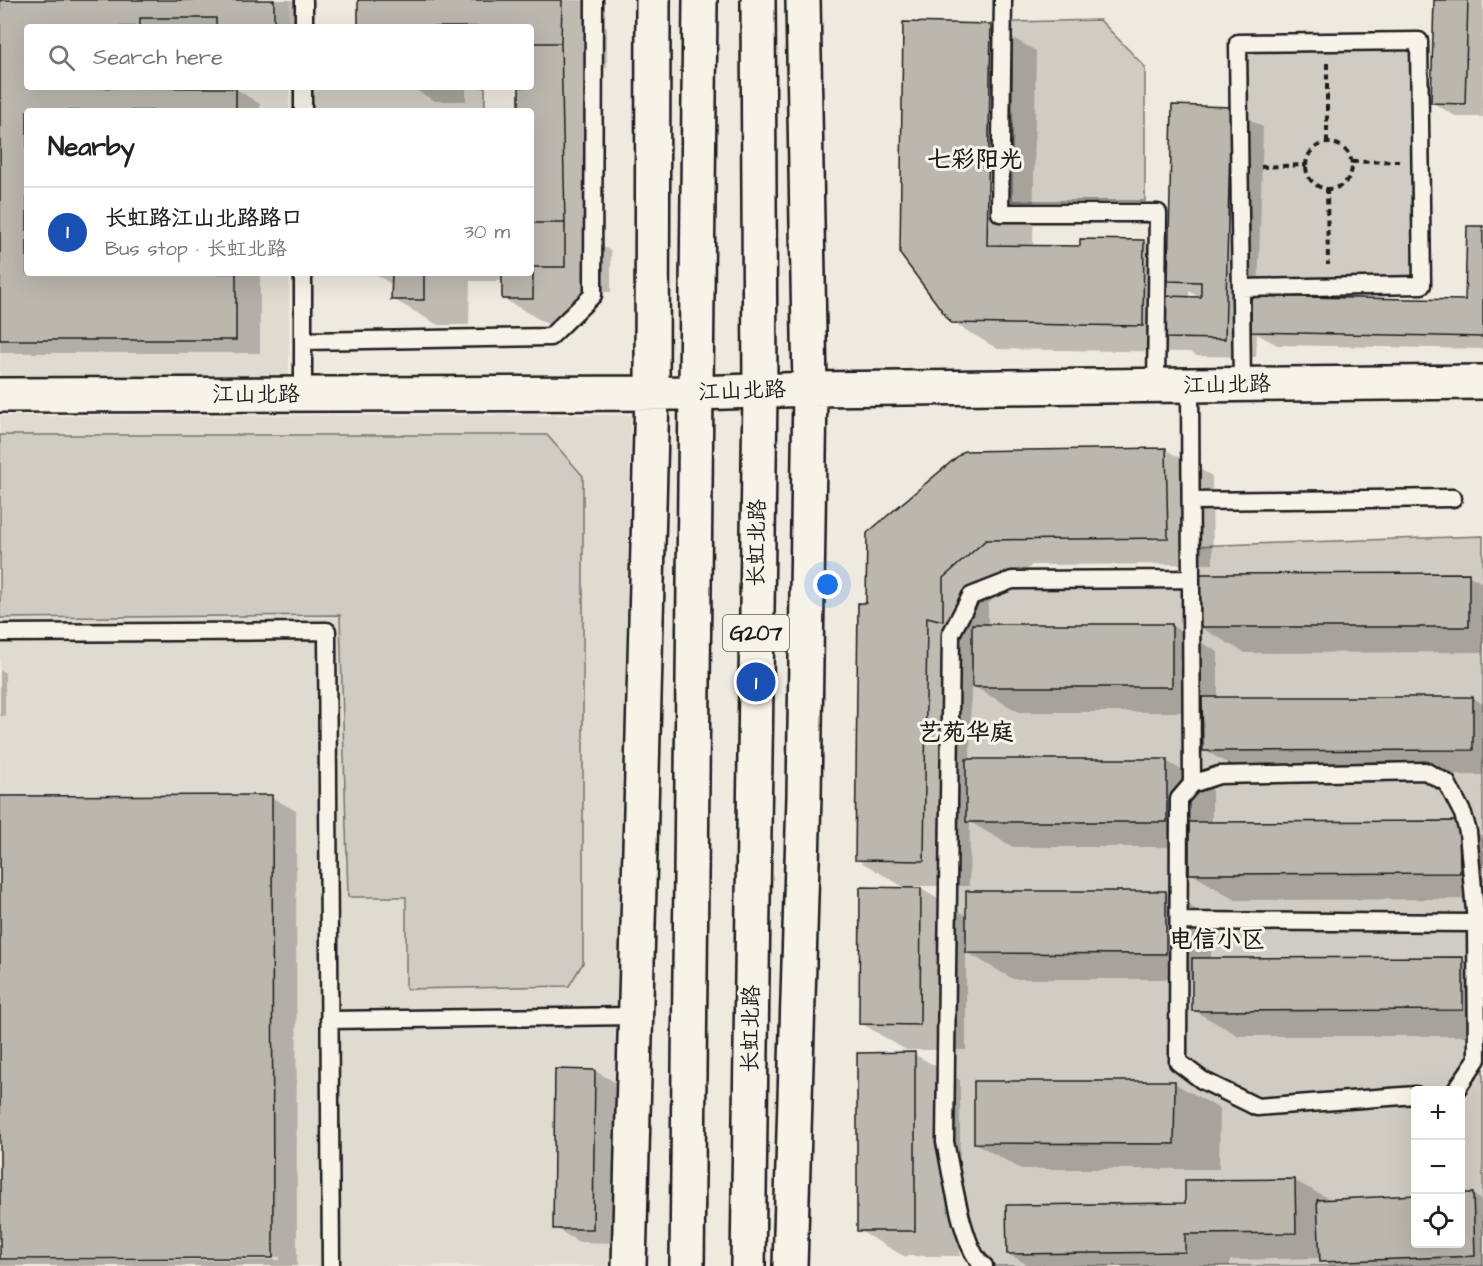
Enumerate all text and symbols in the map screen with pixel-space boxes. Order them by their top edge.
search box [24,24,534,90]
icon: search [45,41,78,74]
text: Search here [93,42,223,73]
text: Nearby [48,129,135,165]
district label: 七彩阳光 [927,143,1023,177]
text: 长虹路江山北路路口 [105,203,303,234]
text: 1 [66,218,69,246]
text: 30 m [464,218,510,246]
text: Bus stop · 长虹北路 [105,235,287,263]
street label: 江山北路 [1183,369,1271,401]
street label: 江山北路 [697,374,787,408]
street label: 江山北路 [212,379,300,410]
street label: 长虹北路 [741,499,773,587]
your location [813,570,842,599]
road number: G207 [723,615,789,651]
pin: 1 [736,660,776,704]
district label: 艺苑华庭 [918,716,1014,750]
district label: 电信小区 [1169,923,1265,957]
street label: 长虹北路 [735,985,767,1073]
map controls [1411,1086,1465,1248]
button: + [1411,1086,1465,1140]
button: − [1411,1140,1465,1194]
button: locate [1411,1194,1465,1248]

